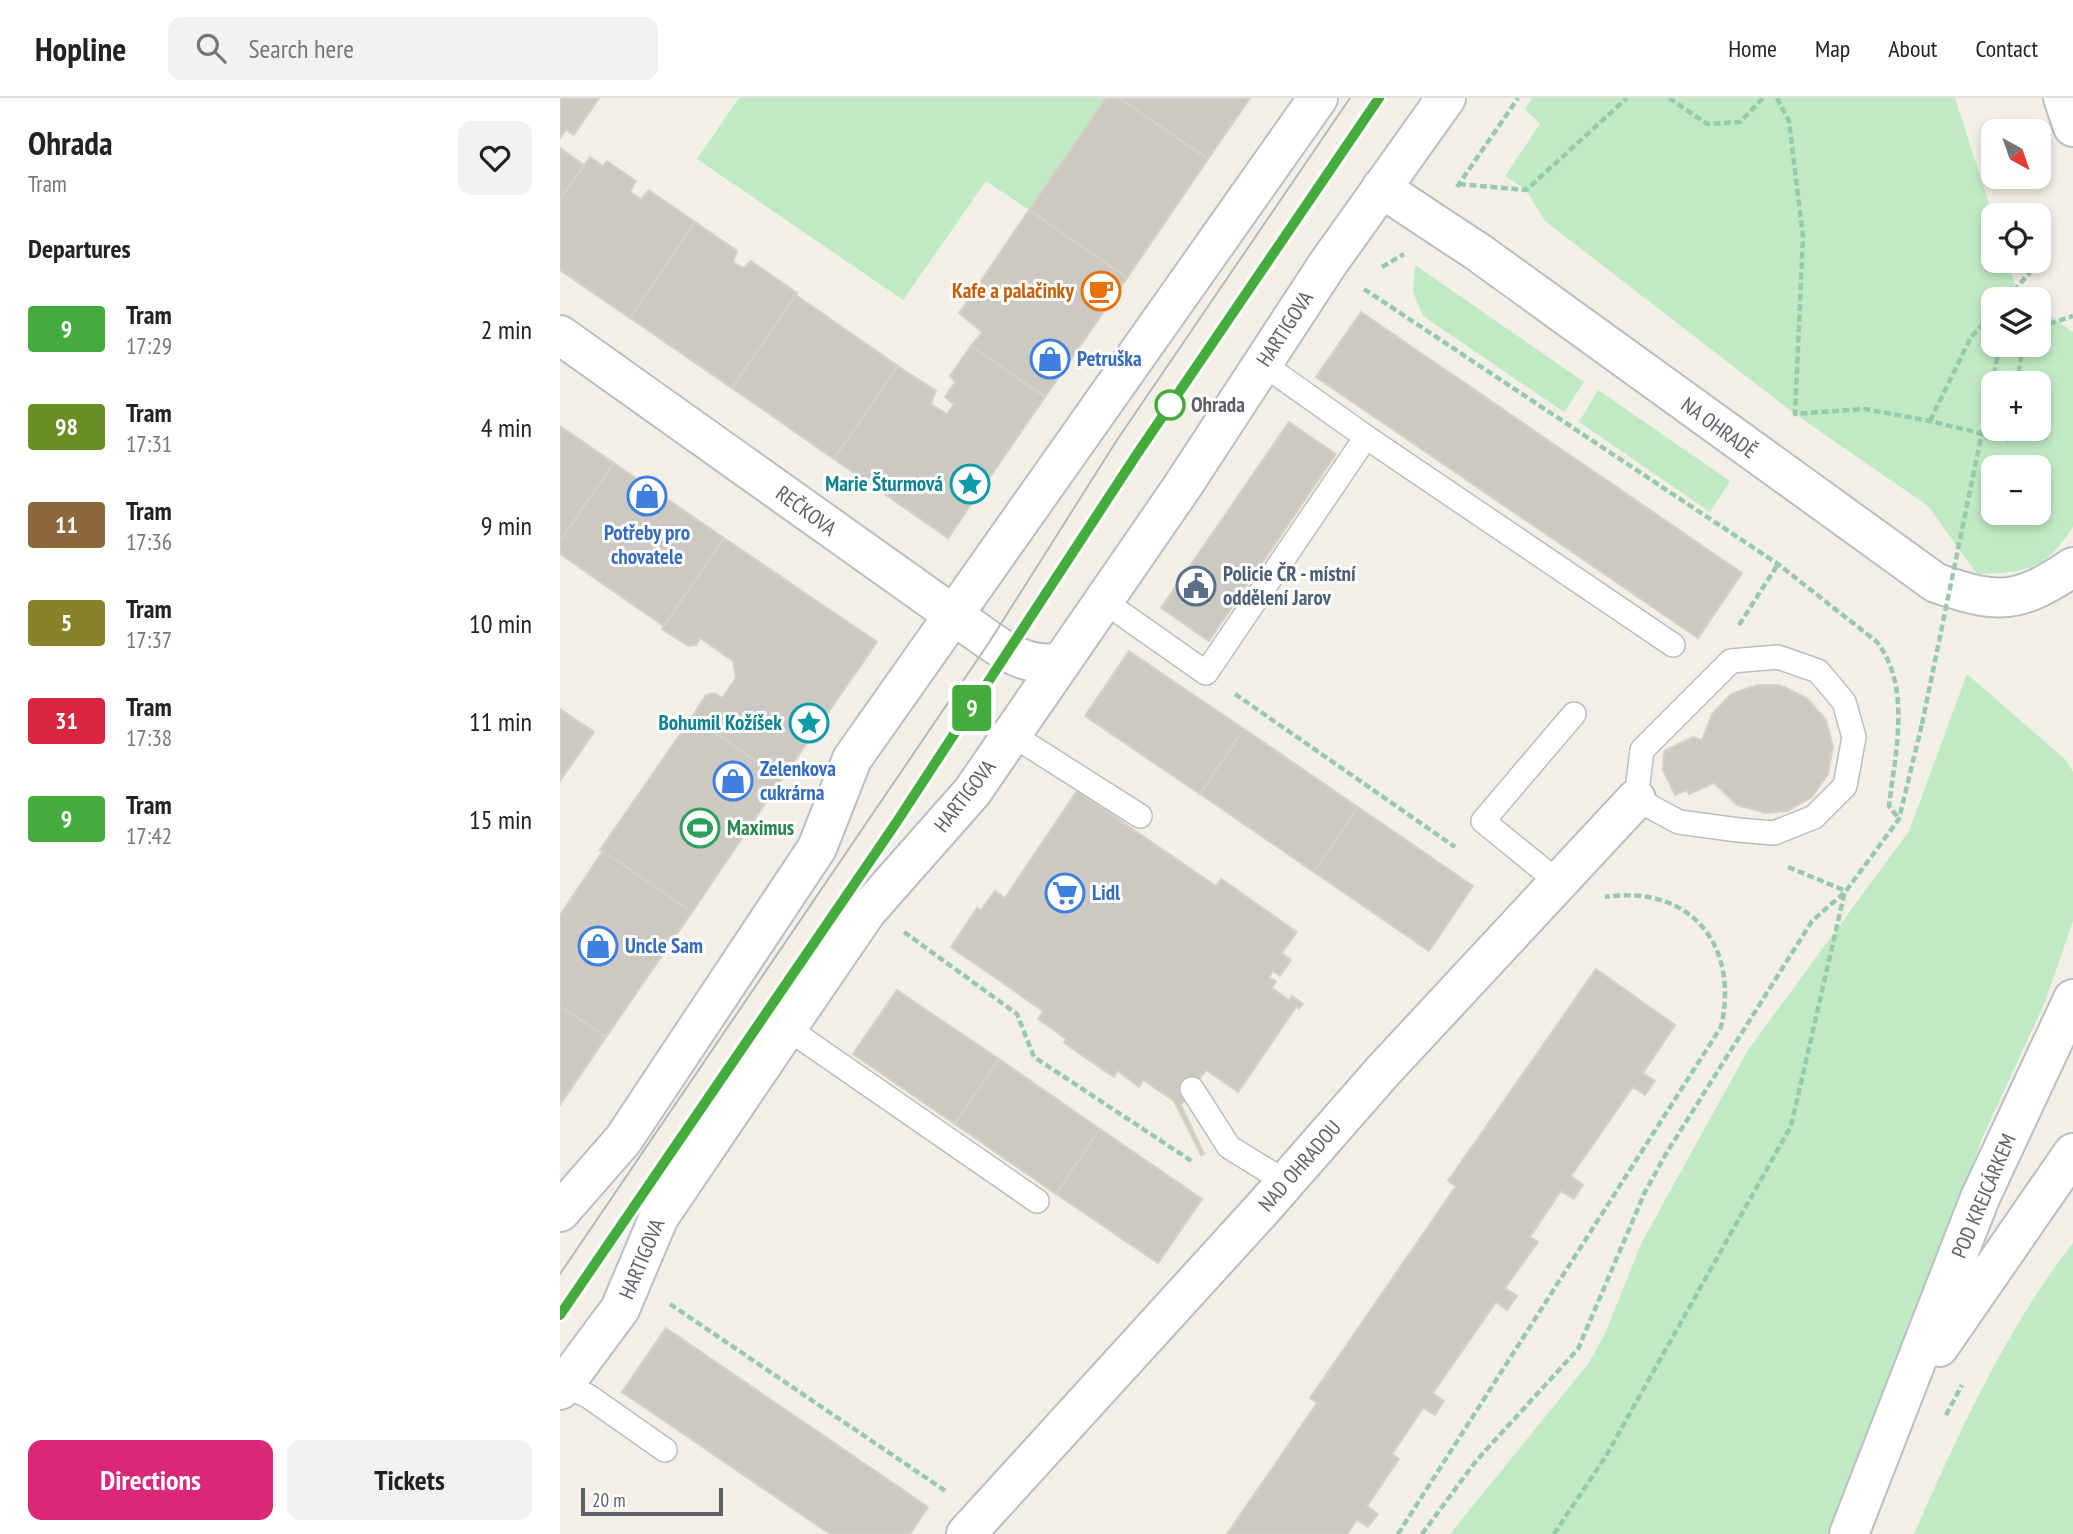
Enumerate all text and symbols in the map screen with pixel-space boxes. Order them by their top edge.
search box [168,17,658,80]
text: Hopline [35,27,126,70]
icon: search [192,29,230,67]
text: Search here [248,32,354,65]
text: Home [1728,33,1777,64]
text: Map [1815,33,1850,64]
text: About [1888,33,1937,64]
text: Contact [1975,33,2038,64]
north arrow [1981,119,2051,189]
map controls [1981,119,2051,525]
text: Ohrada [28,121,113,164]
button: heart [458,121,532,195]
text: Tram [28,169,67,198]
button: locate [1981,203,2051,273]
text: Departures [28,232,131,265]
cafe icon: Kafe a palačinky [1080,270,1122,312]
place label: Kafe a palačinky [952,277,1075,304]
street label: HARTIGOVA [1250,286,1319,372]
button: layers [1981,287,2051,357]
text: Tram [126,298,172,331]
text: 9 [61,313,72,344]
text: 2 min [481,313,532,346]
text: 17:29 [126,331,172,360]
shop icon: Petruška [1029,338,1071,380]
place label: Petruška [1077,345,1142,372]
button: + [1981,371,2051,441]
marker: Ohrada [1155,390,1185,420]
place label: Ohrada [1191,391,1245,418]
street label: NA OHRADĚ [1676,391,1763,464]
text: Tram [126,396,172,429]
text: 98 [55,411,78,442]
text: 4 min [481,411,532,444]
text: 17:31 [126,429,172,458]
button: − [1981,455,2051,525]
place icon: Marie Šturmová [949,463,991,505]
place label: Marie Šturmová [825,470,943,497]
shop icon: Potřeby pro chovatele [626,475,668,517]
street label: REČKOVA [771,480,842,542]
text: Tram [126,494,172,527]
text: 11 [55,509,78,540]
text: 9 min [481,509,532,542]
place label: Potřeby pro chovatele [604,519,690,570]
text: 17:36 [126,527,172,556]
place label: Policie ČR - místní oddělení Jarov [1223,560,1356,611]
public building icon: Policie ČR - místní oddělení Jarov [1175,565,1217,607]
text: Tram [126,592,172,625]
text: 5 [61,607,72,638]
text: 10 min [469,607,532,640]
text: 17:37 [126,625,172,654]
line badge: 9 [949,685,995,731]
text: Tram [126,690,172,723]
text: 9 [966,692,978,723]
place icon: Bohumil Kožíšek [788,702,830,744]
text: 31 [55,705,78,736]
text: 11 min [469,705,532,738]
place label: Bohumil Kožíšek [658,709,782,736]
text: 17:38 [126,723,172,752]
street label: HARTIGOVA [928,754,1001,837]
place label: Zelenkova cukrárna [760,755,836,806]
shop icon: Zelenkova cukrárna [712,760,754,802]
text: Tram [126,788,172,821]
text: 9 [61,803,72,834]
text: 15 min [469,803,532,836]
sports icon: Maximus [679,807,721,849]
place label: Maximus [727,814,794,841]
text: 17:42 [126,821,172,850]
supermarket icon: Lidl [1044,872,1086,914]
place label: Lidl [1092,879,1121,906]
shop icon: Uncle Sam [577,925,619,967]
place label: Uncle Sam [625,932,703,959]
street label: NAD OHRADOU [1253,1114,1347,1217]
street label: POD KREJCÁRKEM [1945,1130,2022,1262]
street label: HARTIGOVA [613,1214,671,1303]
button: Directions [28,1440,273,1520]
button: Tickets [287,1440,532,1520]
scale bar [581,1485,723,1517]
text: 20 m [592,1488,626,1512]

